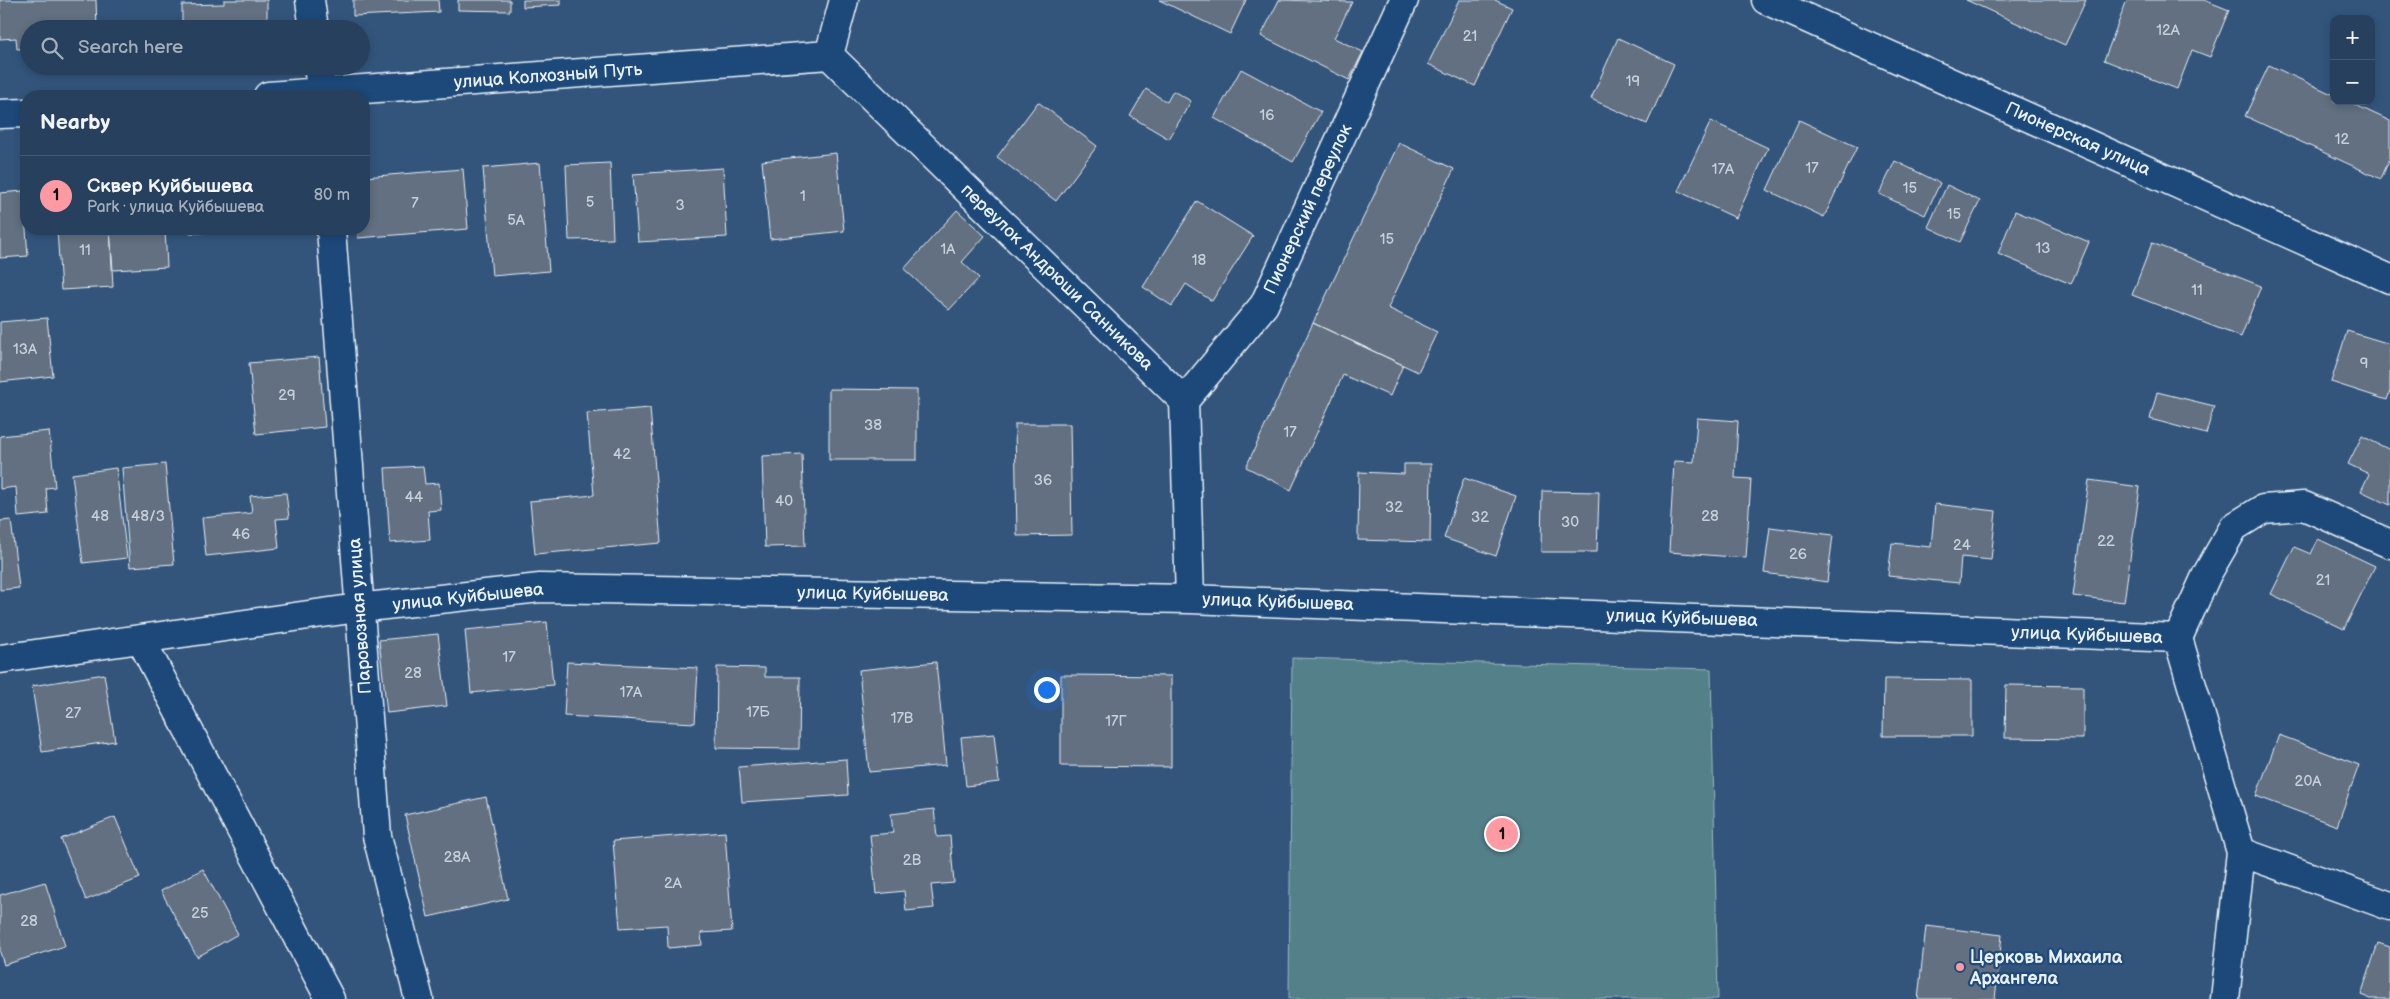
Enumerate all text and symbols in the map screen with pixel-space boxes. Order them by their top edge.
map controls [2330,15,2375,105]
button: + [2330,15,2375,60]
search box [20,20,370,75]
house number: 12А [2156,21,2181,40]
house number: 21 [1463,27,1477,46]
icon: search [38,34,66,62]
text: Search here [78,36,183,59]
street label: улица Колхозный Путь [453,59,643,93]
button: − [2330,60,2375,105]
house number: 19 [1626,72,1640,91]
street label: Пионерская улица [2002,98,2154,181]
house number: 16 [1260,106,1274,125]
text: Nearby [40,110,110,135]
street label: Пионерский переулок [1259,120,1357,297]
house number: 12 [2335,130,2349,149]
house number: 17 [1805,159,1819,178]
house number: 17А [1712,160,1735,179]
text: Сквер Куйбышева [87,175,253,198]
street label: переулок Андрюши Санникова [956,179,1158,375]
house number: 15 [1903,179,1917,198]
text: 1 [53,186,59,205]
text: 80 m [314,186,350,205]
house number: 1 [800,187,806,206]
house number: 5 [586,193,594,212]
house number: 7 [411,194,419,213]
house number: 3 [675,196,685,215]
text: Park · улица Куйбышева [87,198,264,217]
house number: 15 [1947,205,1961,224]
house number: 5А [507,211,526,230]
house number: 15 [1380,230,1394,249]
house number: 13 [2035,239,2051,258]
house number: 1А [941,240,956,259]
house number: 11 [79,241,91,260]
house number: 18 [1192,251,1207,270]
house number: 11 [2191,281,2203,300]
house number: 13А [13,340,38,359]
house number: 9 [2360,354,2368,373]
house number: 29 [278,386,296,405]
house number: 38 [864,416,882,435]
house number: 17 [1283,423,1297,442]
house number: 42 [613,445,631,464]
house number: 36 [1034,471,1052,490]
house number: 44 [405,488,423,507]
house number: 40 [775,492,793,511]
house number: 32 [1385,498,1403,517]
house number: 48 [91,507,109,526]
house number: 48/3 [131,507,165,526]
house number: 28 [1701,507,1719,526]
house number: 32 [1471,508,1489,527]
house number: 30 [1561,513,1579,532]
house number: 46 [232,525,250,544]
house number: 22 [2097,532,2115,551]
house number: 24 [1953,536,1971,555]
street label: Паровозная улица [344,537,376,695]
house number: 26 [1789,545,1807,564]
house number: 21 [2316,571,2330,590]
street label: улица Куйбышева [392,579,545,615]
street label: улица Куйбышева [797,582,949,606]
street label: улица Куйбышева [1202,589,1354,615]
street label: улица Куйбышева [1606,605,1758,631]
street label: улица Куйбышева [2011,622,2163,648]
house number: 17 [502,648,516,667]
house number: 28 [404,664,422,683]
your location [1034,677,1060,703]
house number: 17А [620,683,643,702]
house number: 17Б [746,703,770,722]
house number: 27 [65,704,82,723]
house number: 17В [891,709,914,728]
house number: 17Г [1105,712,1127,731]
house number: 20А [2295,772,2322,791]
pin: 1 [1486,815,1518,853]
house number: 28А [444,848,471,867]
house number: 2В [903,851,922,870]
house number: 2А [664,874,683,893]
house number: 25 [191,904,209,923]
house number: 28 [20,912,38,931]
place label: Церковь Михаила Архангела [1969,947,2123,989]
marker: Церковь Михаила Архангела [1954,961,1966,973]

